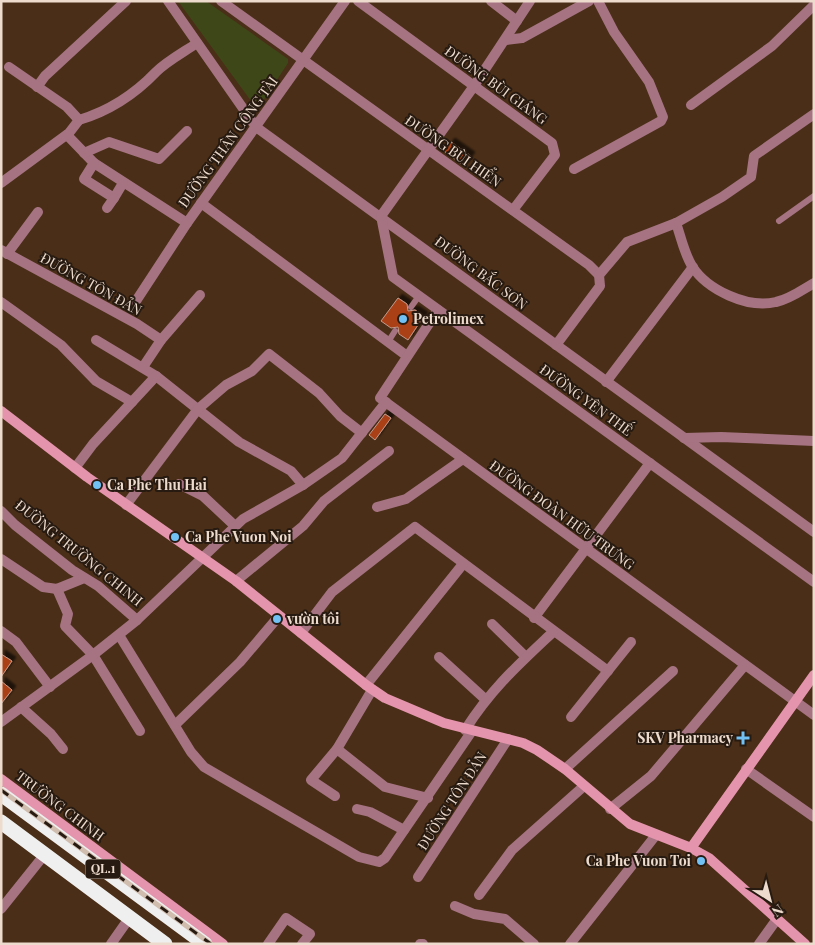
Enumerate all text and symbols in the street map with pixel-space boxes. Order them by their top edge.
street label: ĐƯỜNG BÙI GIÁNG [441,41,551,128]
street label: ĐƯỜNG THÂN CÔNG TÀI [173,72,282,211]
street label: ĐƯỜNG BÙI HIỂN [401,109,506,191]
street label: ĐƯỜNG BẮC SƠN [431,230,533,314]
street label: ĐƯỜNG TÔN ĐẢN [37,248,145,319]
place label: Petrolimex [413,309,484,328]
marker: Petrolimex [397,313,409,325]
street label: ĐƯỜNG YÊN THẾ [536,357,638,440]
street label: ĐƯỜNG ĐOÀN HỮU TRƯNG [486,455,639,574]
place label: Ca Phe Thu Hai [107,475,208,494]
marker: Ca Phe Thu Hai [91,479,103,491]
street label: ĐƯỜNG TRƯỜNG CHINH [12,495,147,610]
place label: Ca Phe Vuon Noi [185,527,292,546]
marker: Ca Phe Vuon Noi [169,531,181,543]
place label: vườn tôi [286,609,340,628]
marker: vườn tôi [271,613,283,625]
place label: SKV Pharmacy [637,728,734,747]
marker: SKV Pharmacy [737,732,749,744]
street label: ĐƯỜNG TÔN ĐẢN [413,748,490,853]
street label: TRƯỜNG CHINH [12,766,109,845]
place label: Ca Phe Vuon Toi [586,851,692,870]
marker: Ca Phe Vuon Toi [695,855,707,867]
road number: QL.1 [86,860,120,879]
north arrow [745,875,795,925]
text: N [768,900,788,922]

